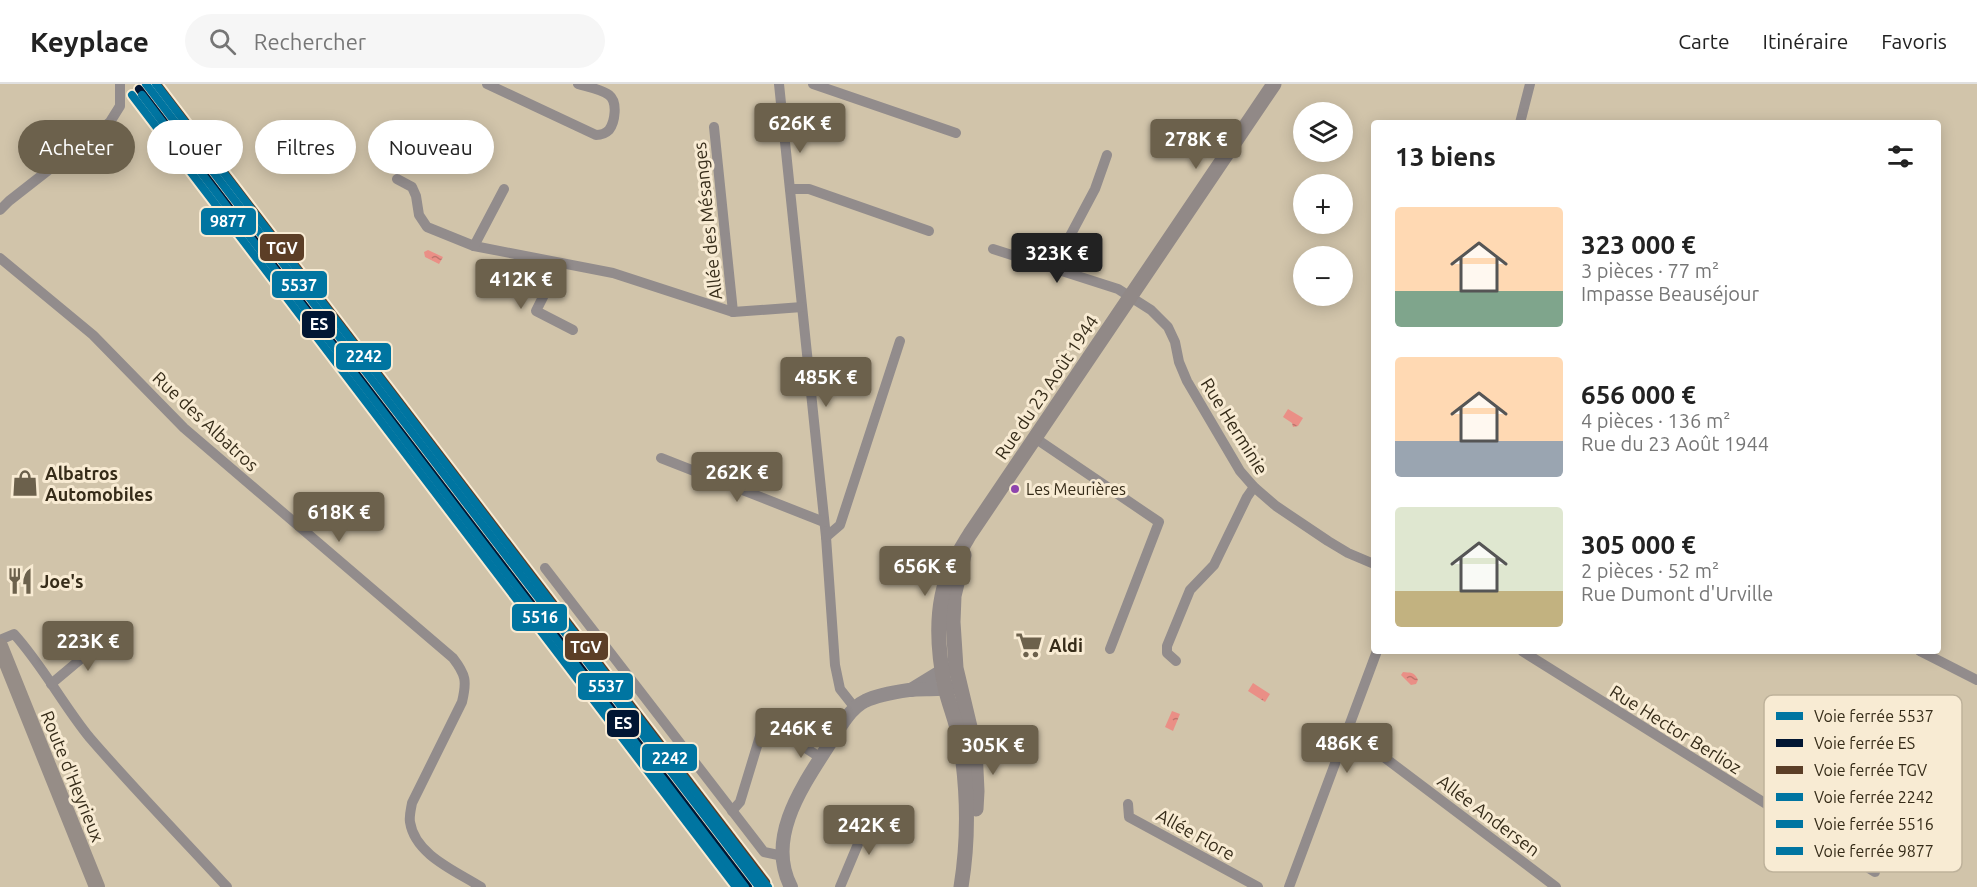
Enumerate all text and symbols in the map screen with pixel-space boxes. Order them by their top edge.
search box [185,14,605,68]
icon: search [206,25,239,58]
text: Keyplace [30,26,149,57]
text: Rechercher [254,29,366,54]
text: Carte [1678,29,1730,53]
text: Itinéraire [1763,29,1848,53]
text: Favoris [1881,29,1947,53]
map controls [1293,102,1353,306]
button: layers [1293,102,1353,162]
pin: 626K € [751,103,849,154]
text: 626K € [768,111,832,134]
pin: 278K € [1147,119,1245,170]
chip: Acheter [18,120,135,174]
chip: Louer [147,120,243,174]
chip: Filtres [255,120,356,174]
chip: Nouveau [368,120,494,174]
text: 278K € [1164,127,1228,150]
icon: filters [1884,140,1917,173]
street label: Allée des Mésanges [689,141,725,301]
text: 13 biens [1395,142,1496,171]
button: + [1293,174,1353,234]
line badge: 9877 [200,207,257,236]
text: 9877 [210,212,246,230]
text: 323 000 € [1581,230,1696,259]
icon: home [1443,231,1515,303]
line badge: TGV [259,233,305,262]
pin: 323K € [1008,233,1106,284]
text: TGV [266,239,298,257]
text: 323K € [1025,241,1089,264]
button: − [1293,246,1353,306]
pin: 412K € [472,259,570,310]
text: 3 pièces · 77 m² [1581,259,1719,282]
text: 412K € [489,267,553,290]
line badge: 5537 [271,270,328,299]
text: 5537 [281,276,317,294]
text: Impasse Beauséjour [1581,282,1759,305]
line badge: ES [301,310,336,339]
street label: Rue du 23 Août 1944 [990,311,1102,463]
text: ES [310,315,328,333]
line badge: 2242 [335,342,392,371]
text: 2242 [346,347,382,365]
pin: 485K € [777,357,875,408]
text: 485K € [794,365,858,388]
street label: Rue des Albatros [149,367,263,475]
street label: Rue Herminie [1198,374,1272,478]
text: 656 000 € [1581,380,1696,409]
icon: home [1443,381,1515,453]
text: 4 pièces · 136 m² [1581,409,1730,432]
text: Rue du 23 Août 1944 [1581,432,1769,455]
pin: 262K € [688,452,786,503]
text: 262K € [705,460,769,483]
place label: Albatros Automobiles [45,463,153,504]
shop icon: Albatros Automobiles [10,468,40,498]
place label: Les Meurières [1026,480,1126,498]
marker: Les Meurières [1009,483,1021,495]
pin: 618K € [290,492,388,543]
text: 618K € [307,500,371,523]
text: 305 000 € [1581,530,1696,559]
icon: home [1443,531,1515,603]
pin: 656K € [876,546,974,597]
text: 656K € [893,554,957,577]
text: 2 pièces · 52 m² [1581,559,1719,582]
restaurant icon: Joe's [5,566,35,596]
place label: Joe's [40,571,83,591]
text: Rue Dumont d'Urville [1581,582,1773,605]
line badge: 5516 [511,603,568,632]
text: 5516 [522,608,558,626]
pin: 223K € [39,621,137,672]
text: 223K € [56,629,120,652]
supermarket icon: Aldi [1014,630,1044,660]
line badge: TGV [564,632,609,661]
place label: Aldi [1049,635,1083,655]
text: TGV [570,638,602,656]
line badge: 5537 [577,672,634,701]
text: 5537 [588,677,624,695]
street label: Rue Hector Berlioz [1607,681,1745,777]
legend [1764,695,1962,872]
text: Voie ferrée 5537 [1814,707,1934,725]
street label: Route d'Heyrieux [38,708,108,844]
pin: 246K € [752,708,850,759]
line badge: ES [606,709,640,738]
text: ES [614,714,632,732]
text: 246K € [769,716,833,739]
pin: 486K € [1298,723,1396,774]
pin: 305K € [944,725,1042,776]
text: 486K € [1315,731,1379,754]
text: 305K € [961,733,1025,756]
text: Voie ferrée ES [1814,734,1915,752]
line badge: 2242 [641,743,698,772]
text: 2242 [652,749,688,767]
text: Voie ferrée TGV [1814,761,1927,779]
street label: Allée Andersen [1434,770,1544,860]
text: Voie ferrée 2242 [1814,788,1934,806]
street label: Allée Flore [1153,804,1239,864]
pin: 242K € [820,805,918,856]
text: 242K € [837,813,901,836]
text: Voie ferrée 5516 [1814,815,1934,833]
text: Voie ferrée 9877 [1814,842,1934,860]

